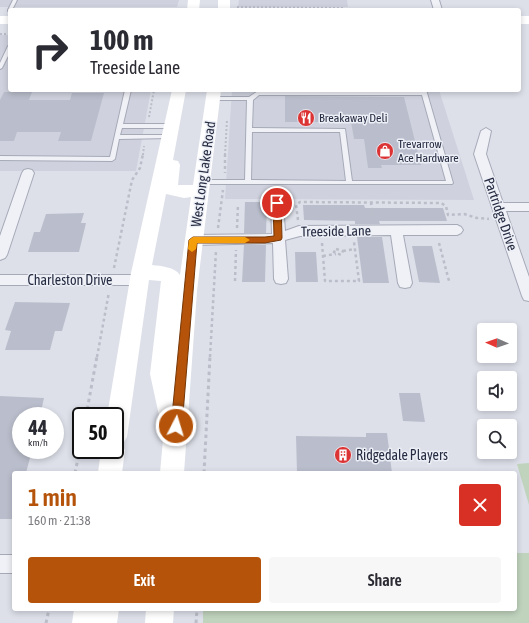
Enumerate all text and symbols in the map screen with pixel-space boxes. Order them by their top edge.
icon: right [24,24,76,76]
text: 100 m [90,24,153,56]
text: Treeside Lane [90,57,180,78]
restaurant icon: Breakaway Deli [296,108,316,128]
place label: Breakaway Deli [319,111,387,125]
street label: West Long Lake Road [188,120,218,228]
place label: Trevarrow Ace Hardware [398,137,459,165]
shop icon: Trevarrow Ace Hardware [375,141,395,161]
street label: Partridge Drive [481,175,521,253]
pin [260,186,294,220]
icon: arrive [266,192,288,214]
street label: Treeside Lane [301,222,371,240]
street label: Charleston Drive [28,272,112,288]
north arrow [477,323,517,363]
map controls [477,323,517,459]
button: sound [477,371,517,411]
position arrow [155,405,197,447]
speed limit sign: 50 [72,407,124,459]
text: 44 [29,416,47,439]
button: search [477,419,517,459]
text: km/h [28,437,48,448]
building icon: Ridgedale Players [333,445,353,465]
place label: Ridgedale Players [356,447,448,463]
text: 1 min [28,484,77,511]
button: close [459,484,501,526]
text: 160 m · 21:38 [28,513,91,528]
button: Exit [28,557,261,603]
button: Share [269,557,501,603]

